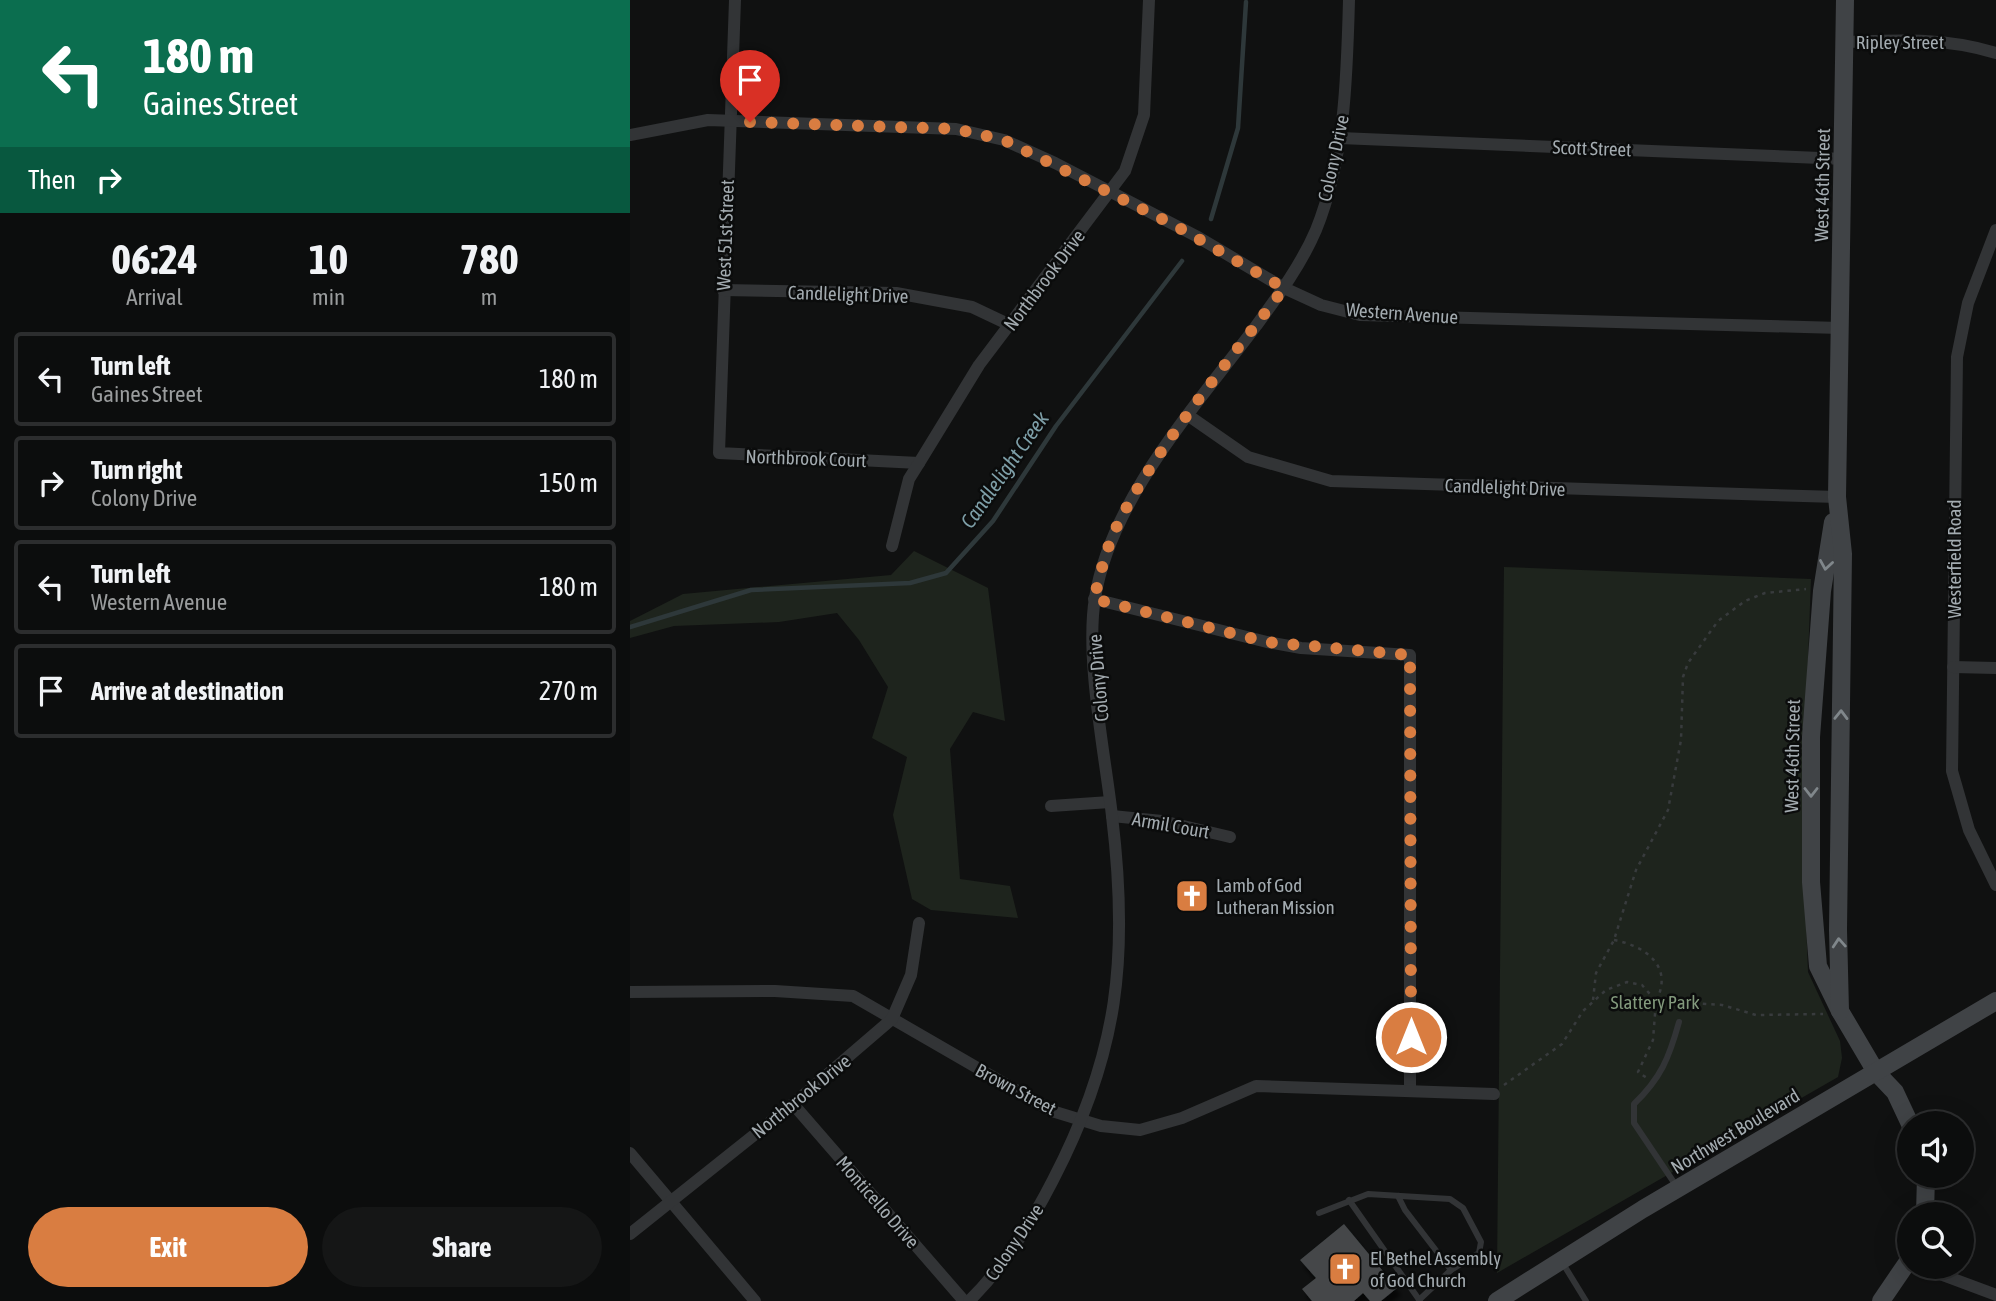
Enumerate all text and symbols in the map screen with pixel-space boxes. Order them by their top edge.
text: 180 m [143,27,254,83]
icon: left [28,28,119,119]
street label: Ripley Street [1856,31,1944,53]
pin [720,50,780,122]
icon: arrive [731,61,769,99]
text: Gaines Street [143,85,298,122]
street label: Colony Drive [1313,113,1353,203]
street label: West 46th Street [1810,128,1834,242]
street label: Scott Street [1552,136,1632,160]
icon: right [90,161,128,199]
text: Then [28,165,76,195]
street label: West 51st Street [712,179,738,291]
street label: Northbrook Drive [999,225,1089,335]
text: 06:24 [111,235,198,283]
text: 10 [309,235,348,283]
text: 780 [460,235,519,283]
street label: Candlelight Drive [787,281,909,307]
text: Arrival [126,284,183,310]
text: min [312,284,345,310]
text: m [481,284,497,310]
street label: Western Avenue [1345,298,1459,328]
text: Turn left [91,351,171,381]
icon: left [32,360,70,398]
text: 180 m [539,364,598,394]
text: Gaines Street [91,381,203,407]
water label: Candlelight Creek [955,406,1054,532]
street label: Northbrook Court [745,445,867,471]
text: Turn right [91,455,182,485]
icon: right [32,464,70,502]
text: 150 m [539,468,598,498]
street label: Candlelight Drive [1444,474,1566,500]
text: Colony Drive [91,485,197,511]
street label: Westerfield Road [1943,500,1965,618]
text: Turn left [91,559,171,589]
one-way arrow [1819,559,1834,571]
icon: left [32,568,70,606]
text: 180 m [539,572,598,602]
text: Western Avenue [91,589,227,615]
street label: Colony Drive [1083,633,1113,723]
icon: arrive [32,672,70,710]
text: Arrive at destination [91,676,284,706]
text: 270 m [539,676,598,706]
street label: West 46th Street [1780,699,1804,813]
one-way arrow [1833,709,1849,720]
one-way arrow [1803,787,1819,797]
street label: Armil Court [1131,807,1211,843]
place label: Lamb of God Lutheran Mission [1216,874,1335,918]
church icon: Lamb of God Lutheran Mission [1173,877,1211,915]
one-way arrow [1831,937,1846,948]
park label: Slattery Park [1611,991,1700,1013]
position arrow [1374,1000,1448,1074]
street label: Northbrook Drive [747,1050,855,1142]
street label: Brown Street [972,1059,1060,1119]
street label: Northwest Boulevard [1667,1084,1803,1178]
map controls [1897,1111,1974,1279]
button: sound [1897,1111,1974,1188]
street label: Monticello Drive [832,1152,924,1252]
street label: Colony Drive [980,1199,1048,1285]
button: search [1897,1202,1974,1279]
button: Exit [28,1207,308,1287]
button: Share [322,1207,602,1287]
place label: El Bethel Assembly of God Church [1370,1247,1501,1291]
church icon: El Bethel Assembly of God Church [1326,1250,1364,1288]

